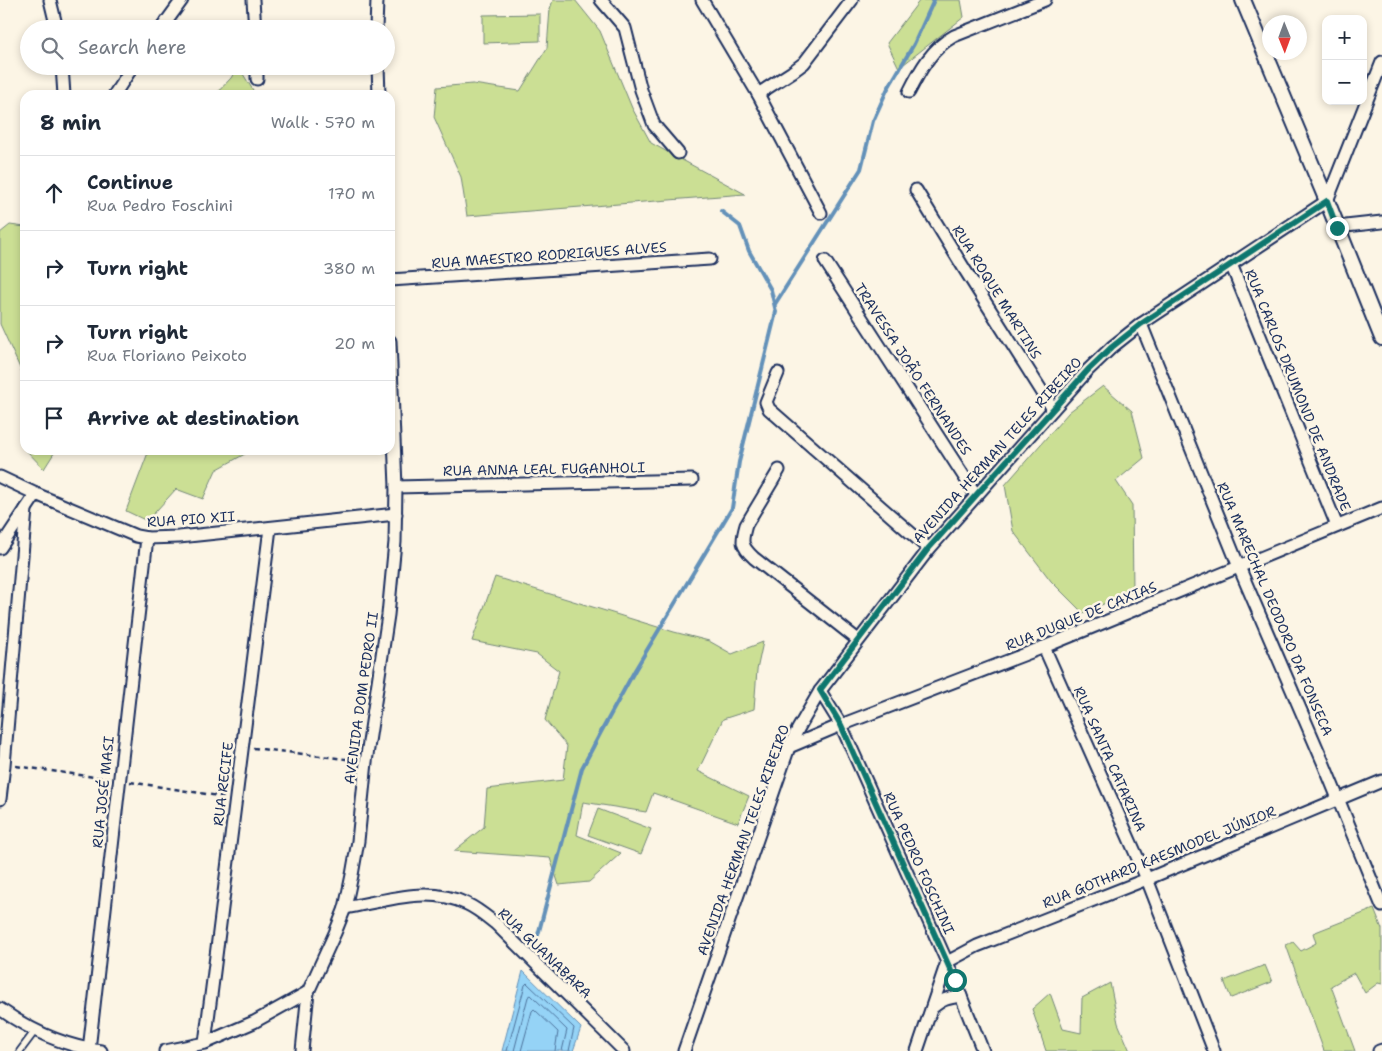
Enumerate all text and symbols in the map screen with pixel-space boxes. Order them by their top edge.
north arrow [1262,15,1307,60]
map controls [1322,15,1367,105]
button: + [1322,15,1367,60]
search box [20,20,395,75]
icon: search [38,34,66,62]
text: Search here [78,35,187,60]
button: − [1322,60,1367,105]
text: 8 min [40,109,101,137]
text: Walk · 570 m [271,112,375,133]
text: Continue [87,170,173,195]
icon: ahead [40,179,68,207]
text: 170 m [328,183,375,204]
text: Rua Pedro Foschini [87,195,233,216]
route end [1326,217,1349,240]
street label: RUA ROQUE MARTINS [948,222,1046,362]
street label: RUA MAESTRO RODRIGUES ALVES [431,238,667,272]
icon: right [40,254,68,282]
text: Turn right [87,256,188,281]
text: 380 m [323,258,375,279]
street label: RUA CARLOS DRUMOND DE ANDRADE [1241,266,1355,514]
street label: TRAVESSA JOÃO FERNANDES [851,279,976,459]
text: Turn right [87,320,188,345]
icon: right [40,329,68,357]
text: 20 m [334,333,375,354]
text: Rua Floriano Peixoto [87,345,247,366]
street label: AVENIDA HERMAN TELES RIBEIRO [909,353,1085,547]
icon: arrive [40,404,68,432]
text: Arrive at destination [87,406,299,431]
street label: RUA ANNA LEAL FUGANHOLI [443,458,646,480]
street label: RUA MARECHAL DEODORO DA FONSECA [1213,479,1337,739]
street label: RUA PIO XII [146,507,236,531]
street label: RUA DUQUE DE CAXIAS [1003,577,1159,655]
street label: AVENIDA DOM PEDRO II [340,610,382,785]
street label: RUA SANTA CATARINA [1070,683,1150,835]
street label: AVENIDA HERMAN TELES RIBEIRO [693,722,793,958]
street label: RUA JOSÉ MASI [88,735,118,849]
street label: RUA RECIFE [209,741,237,827]
street label: RUA PEDRO FOSCHINI [880,789,959,937]
street label: RUA GOTHARD KAESMODEL JÚNIOR [1040,802,1279,912]
street label: RUA GUANABARA [495,904,595,1002]
route start [944,969,967,992]

